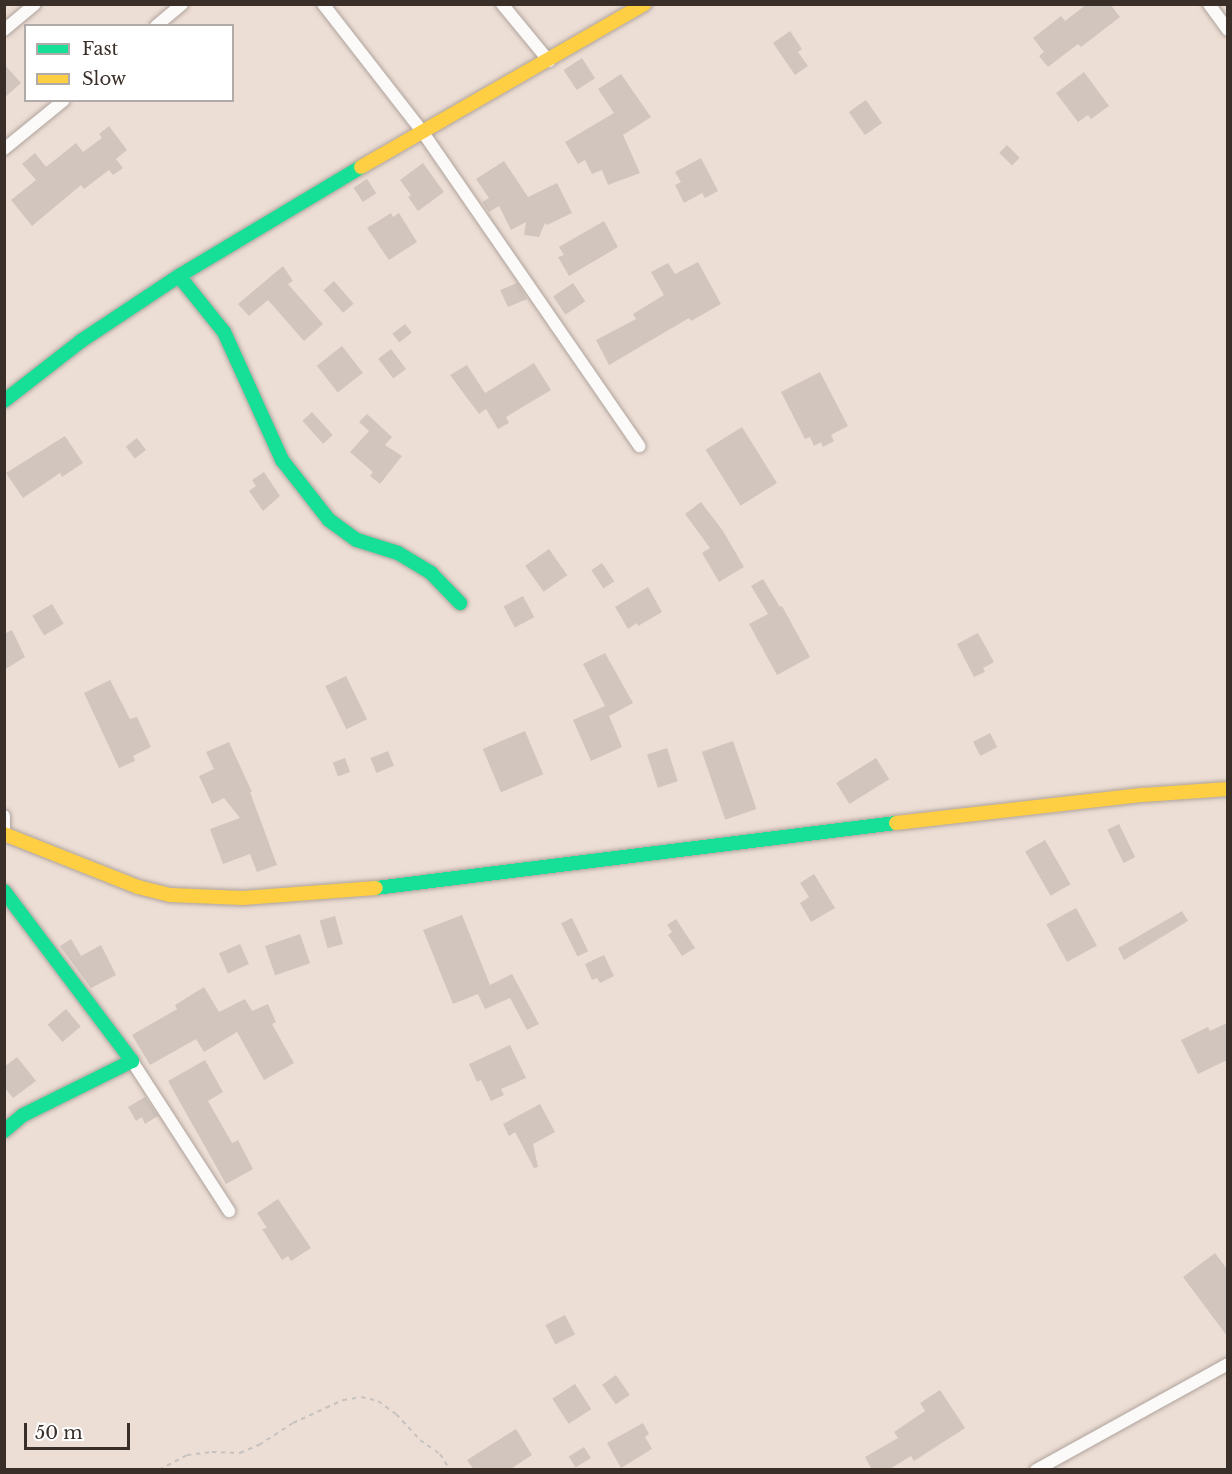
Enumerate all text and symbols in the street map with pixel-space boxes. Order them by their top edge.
legend [24,24,234,102]
text: Fast [82,38,118,60]
text: Slow [82,68,126,90]
scale bar [27,1411,134,1449]
text: 50 m [35,1422,83,1444]

